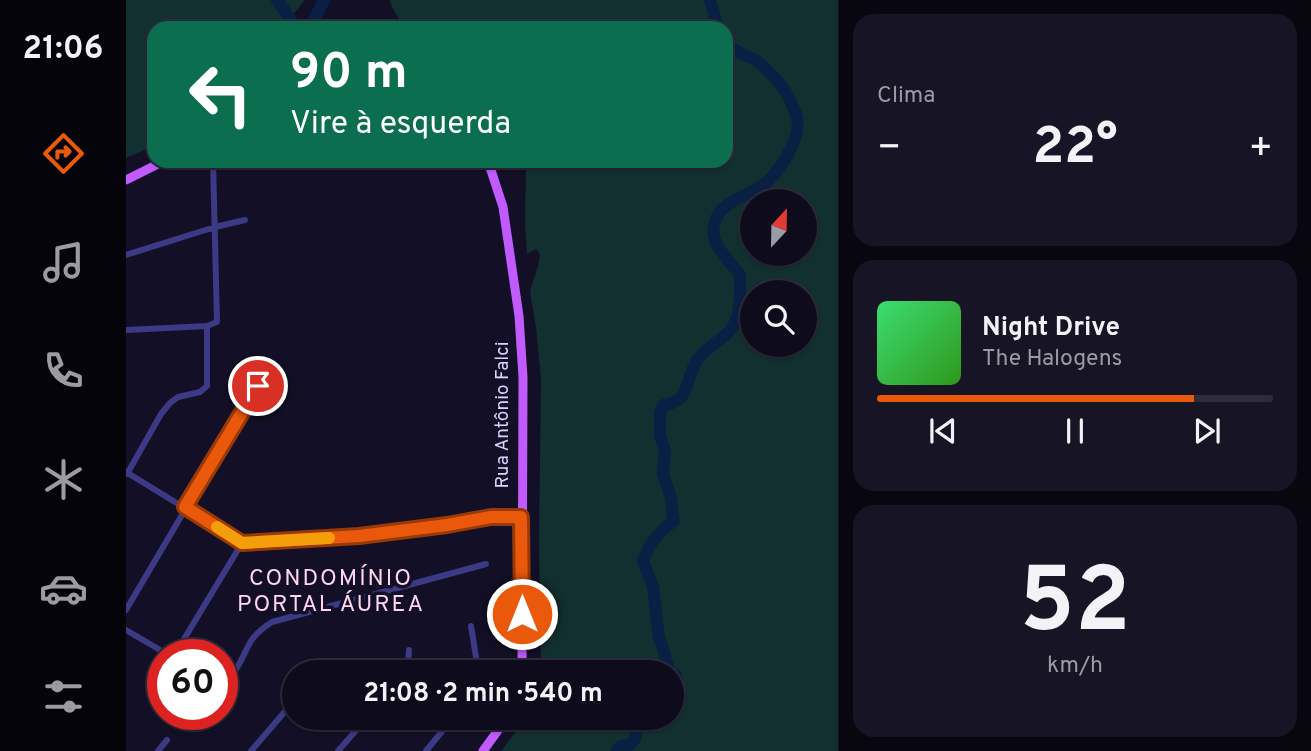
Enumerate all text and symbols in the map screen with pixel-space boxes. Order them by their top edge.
text: 21:06 [23,30,103,70]
text: 90 m [290,44,408,106]
icon: left [175,49,266,140]
text: Clima [877,82,935,111]
text: Vire à esquerda [290,105,511,145]
text: 22° [1032,116,1118,182]
text: − [877,125,902,174]
text: + [1248,125,1273,174]
icon: directions [39,129,88,178]
north arrow [740,189,817,266]
map controls [740,189,817,357]
icon: music [39,238,88,287]
button: search [740,280,817,357]
text: Night Drive [982,312,1120,345]
street label: Rua Antônio Falci [491,341,515,489]
text: The Halogens [982,345,1122,374]
icon: phone [39,346,88,395]
pin [228,356,288,416]
icon: arrive [239,367,277,405]
icon: previous [924,412,962,450]
icon: pause [1056,412,1094,450]
icon: next [1188,412,1226,450]
icon: climate [39,455,88,504]
text: 52 [1019,549,1131,664]
icon: car [39,564,88,613]
district label: CONDOMÍNIO PORTAL ÁUREA [237,564,425,620]
position arrow [485,577,559,651]
speed limit sign: 60 [147,639,238,730]
text: km/h [1047,652,1103,681]
icon: filters [39,672,88,721]
text: 21:08 · 2 min · 540 m [363,678,603,711]

